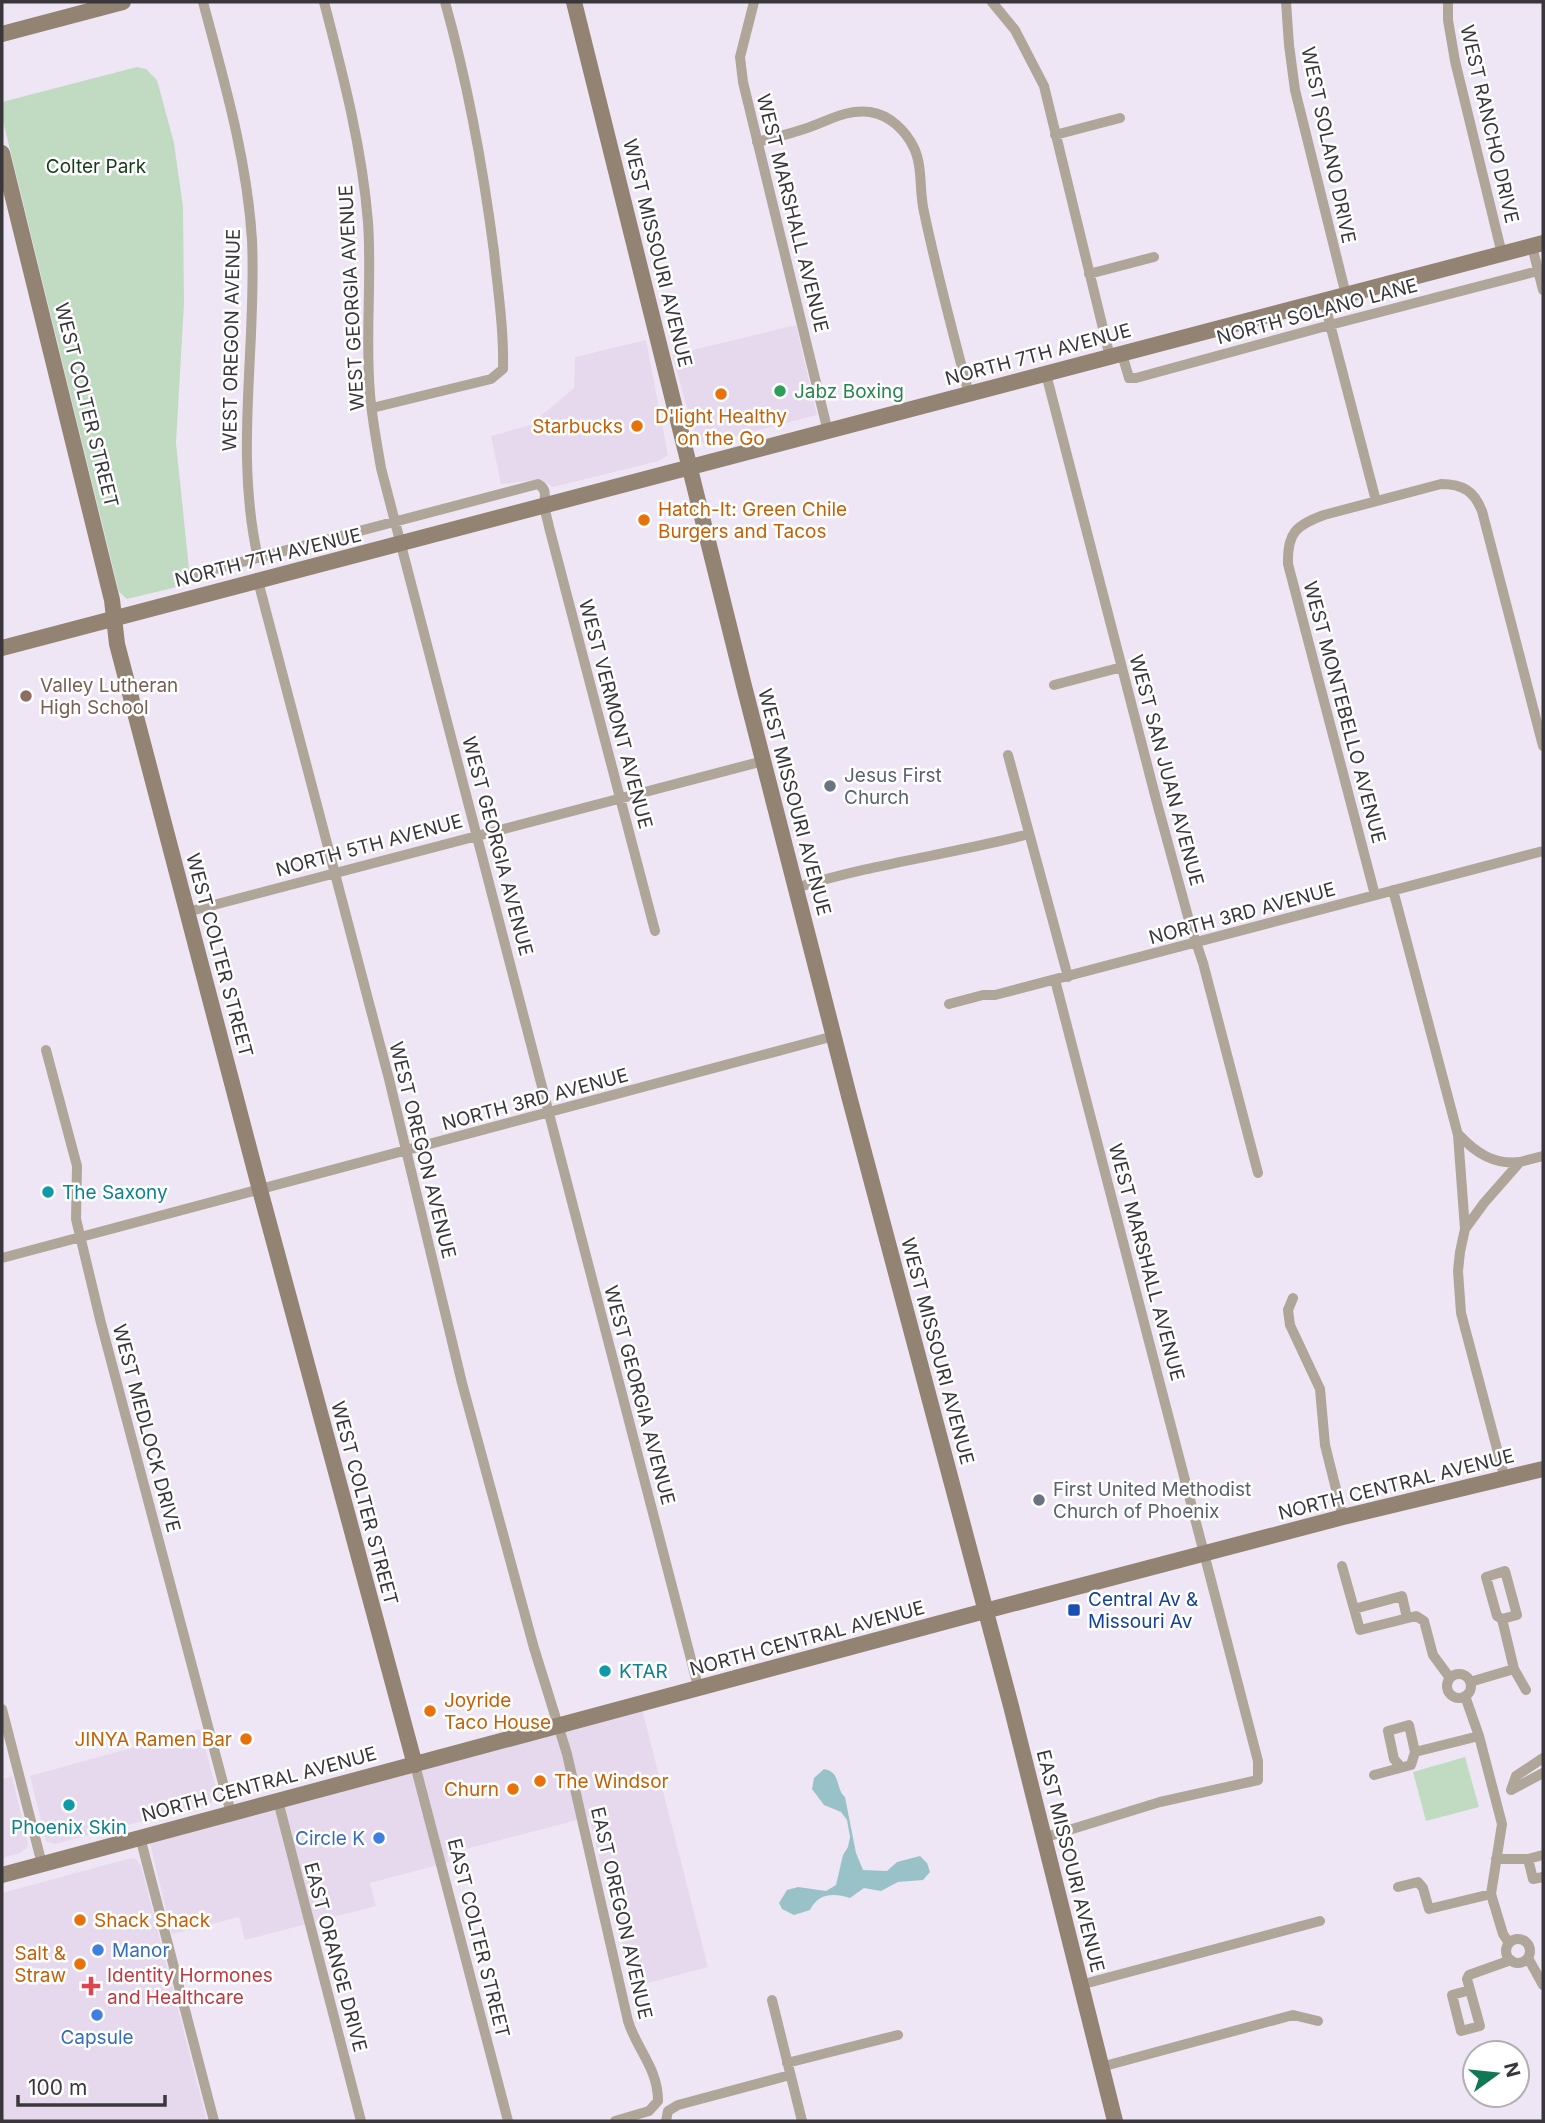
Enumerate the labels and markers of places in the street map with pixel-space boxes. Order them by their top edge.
place label: Jabz Boxing [794,380,904,403]
marker: Jabz Boxing [772,383,788,399]
marker: D'light Healthy on the Go [713,386,729,402]
place label: D'light Healthy on the Go [655,405,787,450]
place label: Starbucks [532,415,623,438]
marker: Starbucks [629,418,645,434]
place label: Hatch-It: Green Chile Burgers and Tacos [658,498,847,543]
marker: Hatch-It: Green Chile Burgers and Tacos [636,512,652,528]
place label: Valley Lutheran High School [40,674,178,719]
marker: Valley Lutheran High School [18,688,34,704]
place label: Jesus First Church [844,764,942,809]
marker: Jesus First Church [822,778,838,794]
place label: The Saxony [62,1181,168,1204]
marker: The Saxony [40,1184,56,1200]
place label: First United Methodist Church of Phoenix [1053,1478,1251,1523]
marker: First United Methodist Church of Phoenix [1031,1492,1047,1508]
place label: Central Av & Missouri Av [1088,1588,1198,1633]
marker: Central Av & Missouri Av [1066,1602,1082,1618]
place label: KTAR [619,1660,668,1683]
marker: KTAR [597,1663,613,1679]
place label: Joyride Taco House [444,1689,551,1734]
marker: Joyride Taco House [422,1703,438,1719]
place label: JINYA Ramen Bar [74,1728,232,1751]
marker: JINYA Ramen Bar [238,1731,254,1747]
place label: The Windsor [554,1770,669,1793]
marker: The Windsor [532,1773,548,1789]
place label: Churn [444,1778,499,1801]
marker: Churn [505,1781,521,1797]
marker: Phoenix Skin [61,1797,77,1813]
place label: Phoenix Skin [11,1816,127,1839]
place label: Circle K [295,1827,365,1850]
marker: Circle K [371,1830,387,1846]
place label: Shack Shack [94,1909,211,1932]
marker: Shack Shack [72,1912,88,1928]
place label: Manor [112,1939,170,1962]
place label: Salt & Straw [14,1942,66,1987]
marker: Manor [90,1942,106,1958]
marker: Salt & Straw [72,1956,88,1972]
place label: Identity Hormones and Healthcare [107,1964,273,2009]
marker: Identity Hormones and Healthcare [81,1976,101,1996]
marker: Capsule [89,2007,105,2023]
place label: Capsule [60,2026,134,2049]

